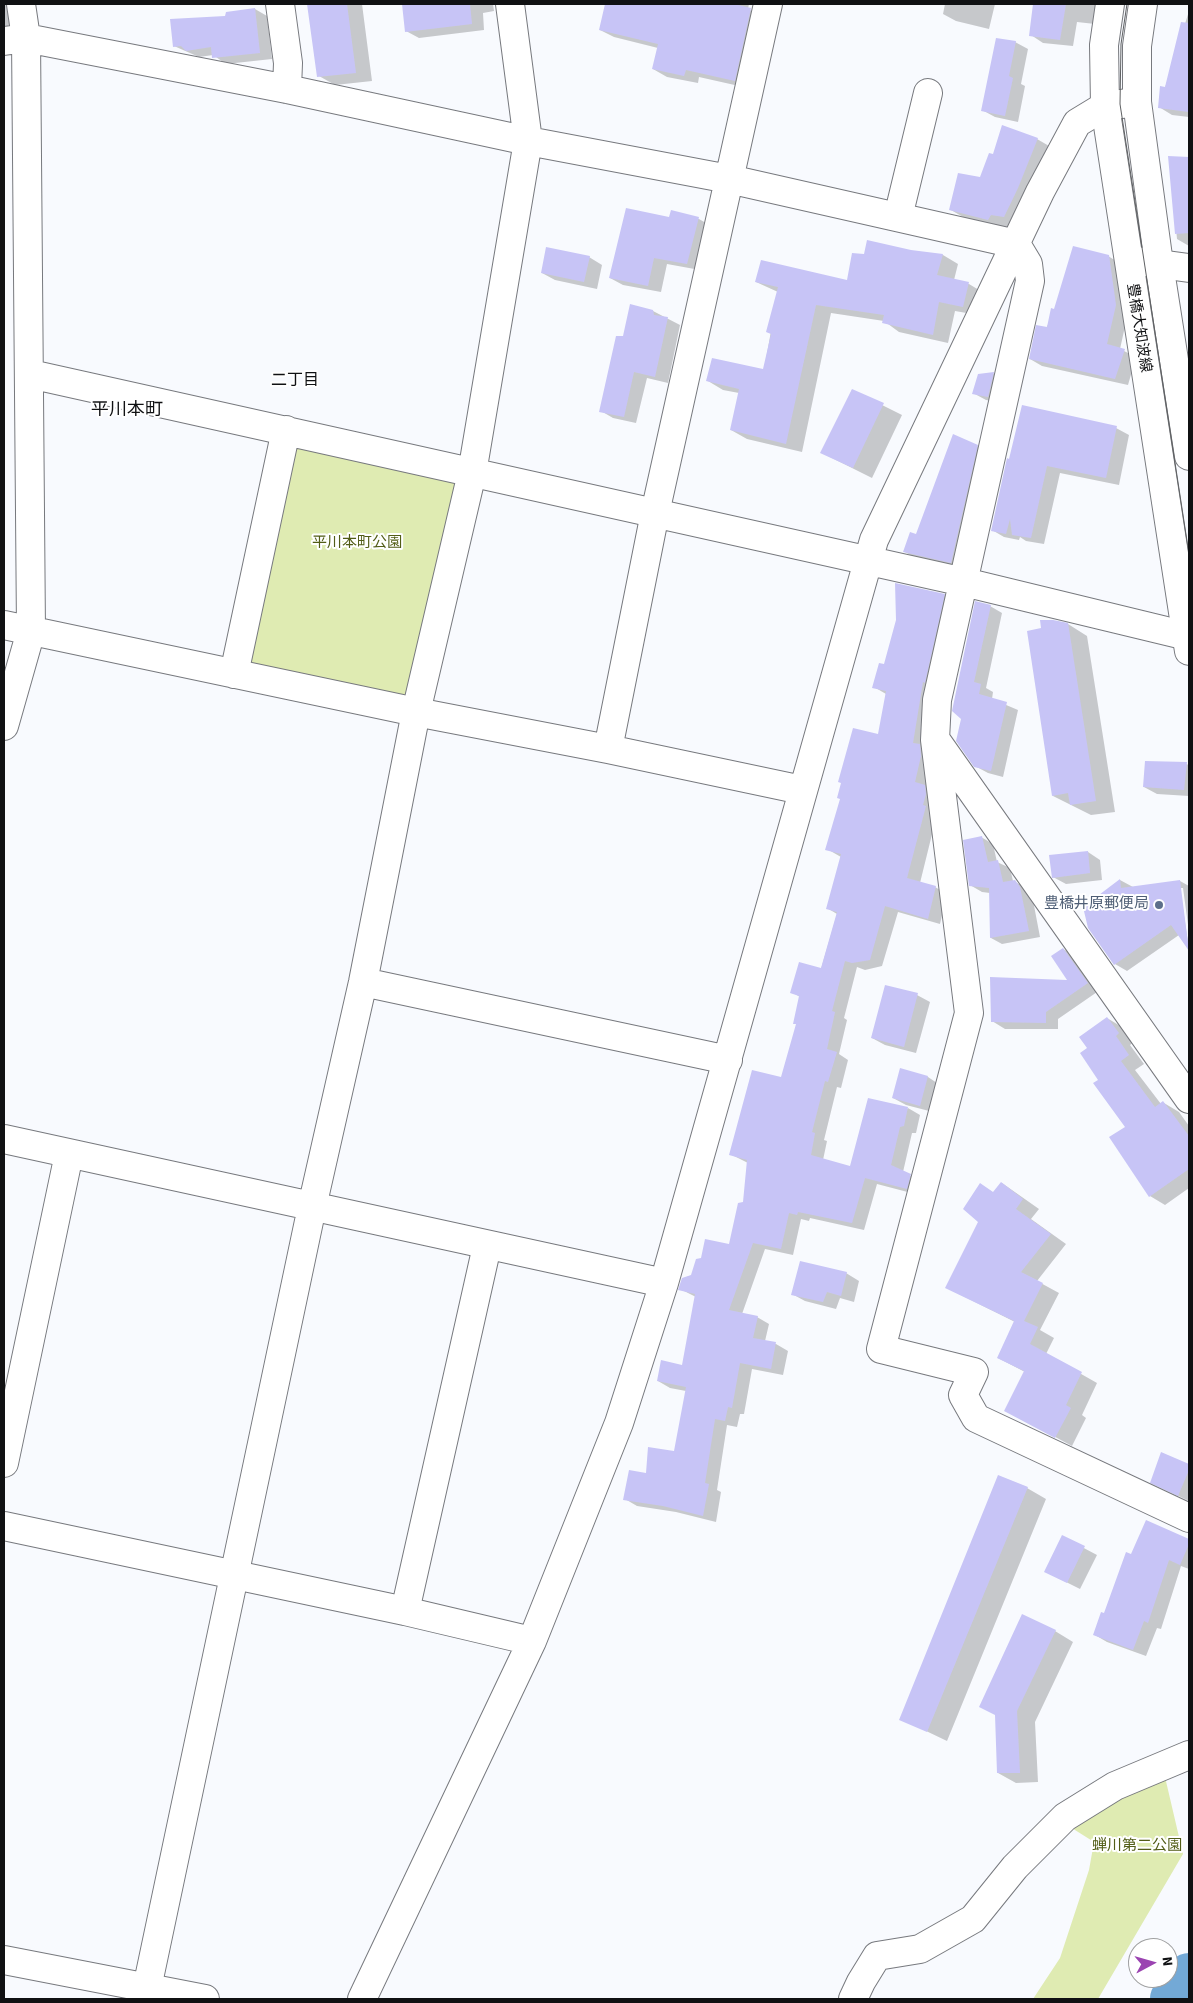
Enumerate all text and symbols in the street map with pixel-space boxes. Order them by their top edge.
street label: 豊橋大知波線 [1122,282,1154,374]
district label: 二丁目 [271,371,319,391]
district label: 平川本町 [91,400,163,422]
park label: 平川本町公園 [312,535,402,553]
place label: 豊橋井原郵便局 [1044,896,1149,914]
marker: 豊橋井原郵便局 [1153,899,1165,911]
park label: 蝉川第二公園 [1092,1838,1182,1856]
north arrow [1128,1938,1178,1988]
text: N [1156,1956,1177,1967]

